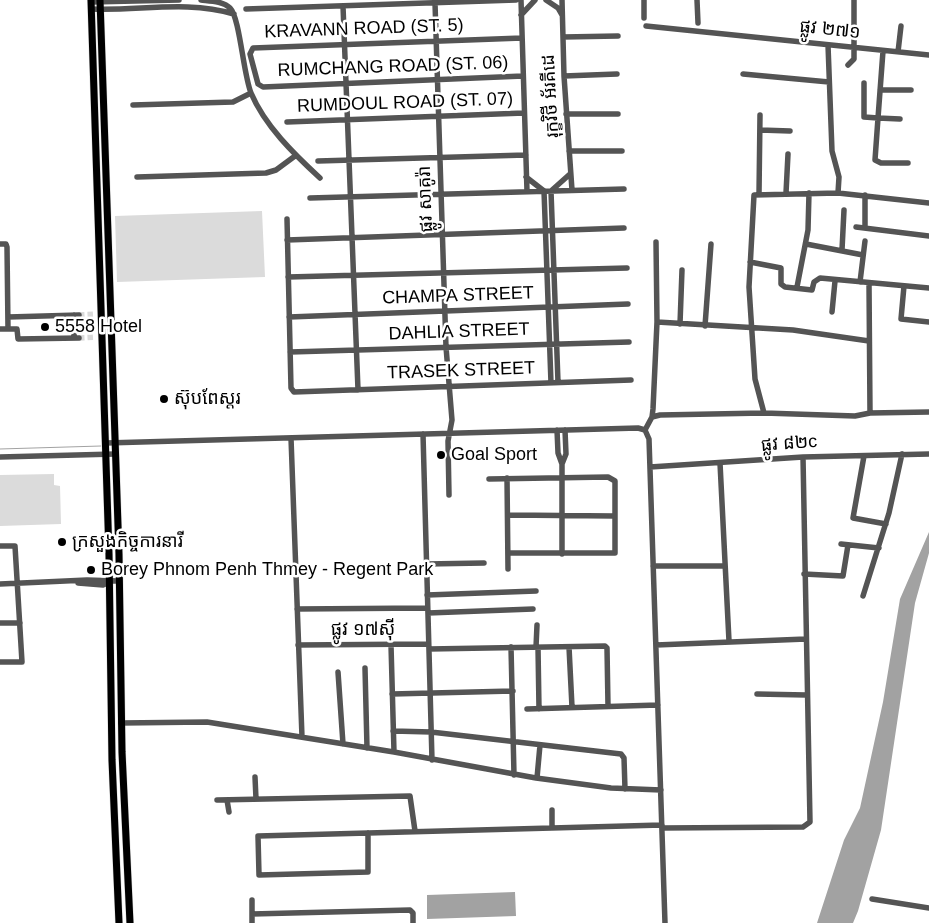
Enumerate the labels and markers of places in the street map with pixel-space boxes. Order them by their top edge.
place label: 5558 Hotel [55,316,142,338]
marker: 5558 Hotel [39,321,51,333]
place label: ស៊ុបពែស្តរ [174,388,241,410]
marker: ស៊ុបពែស្តរ [158,393,170,405]
place label: Goal Sport [451,444,537,466]
marker: Goal Sport [435,449,447,461]
place label: ក្រសួងកិច្ចការនារី [72,531,183,553]
marker: ក្រសួងកិច្ចការនារី [56,536,68,548]
place label: Borey Phnom Penh Thmey - Regent Park [101,559,433,581]
marker: Borey Phnom Penh Thmey - Regent Park [85,564,97,576]

